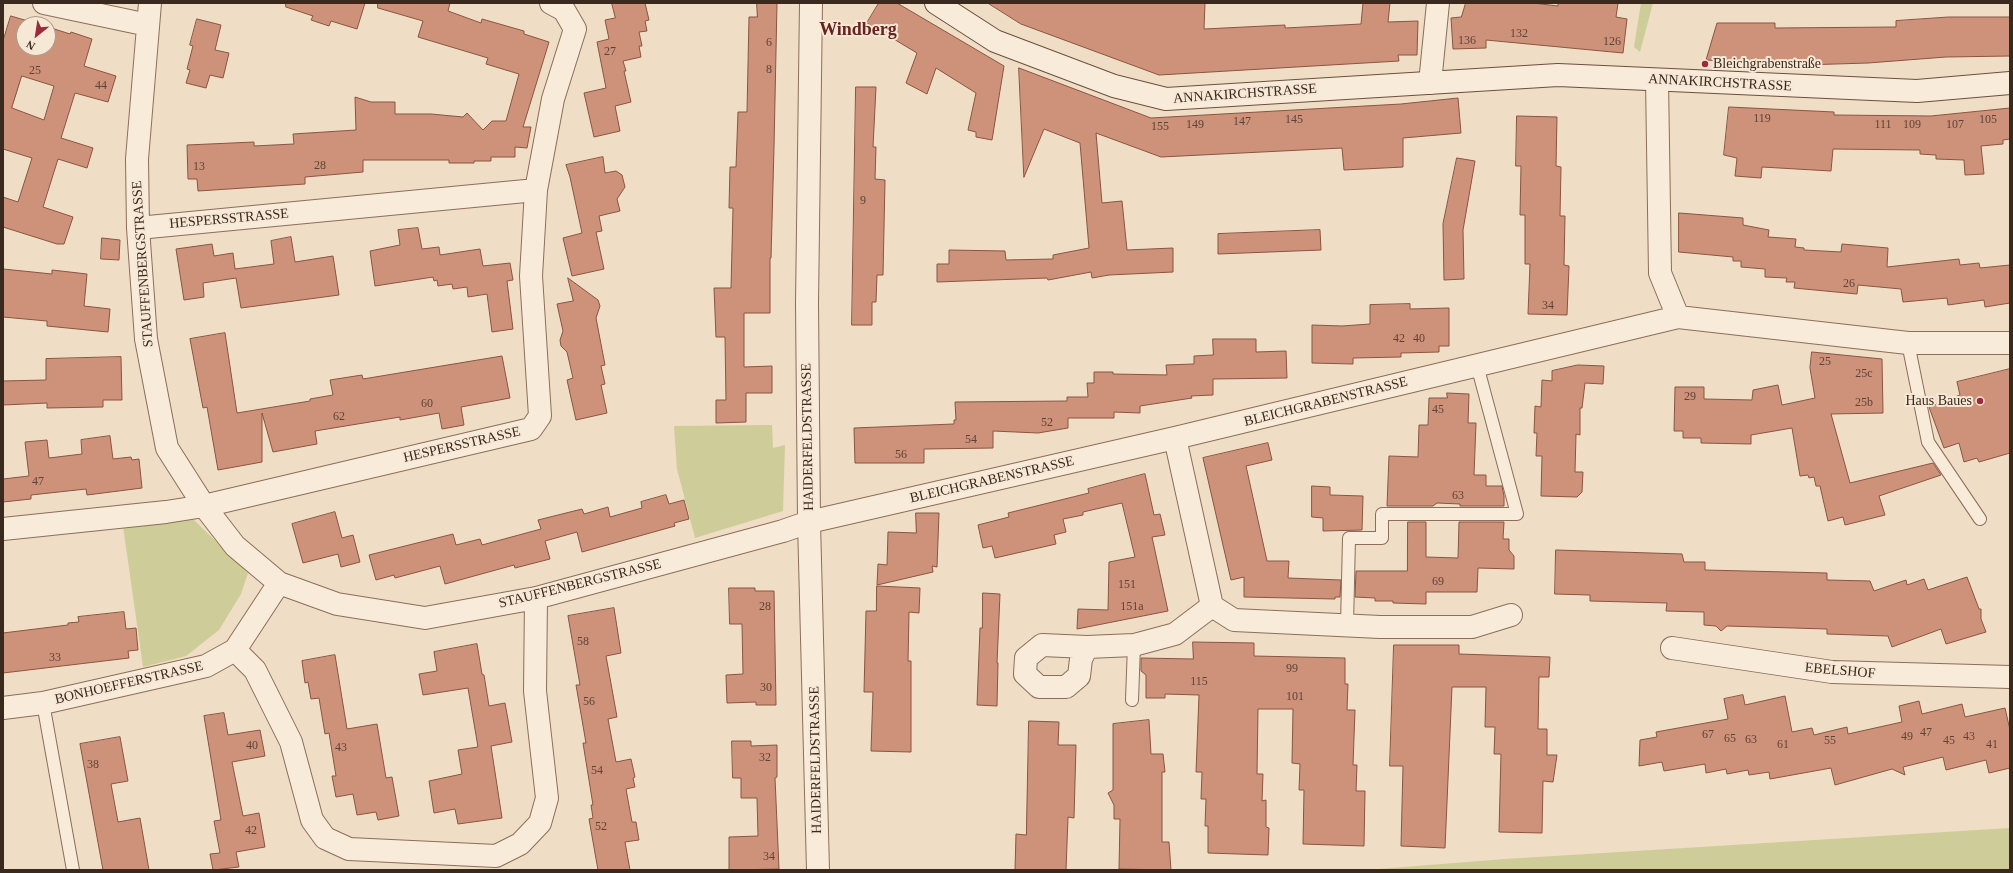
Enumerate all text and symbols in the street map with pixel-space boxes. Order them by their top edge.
north arrow [16,16,56,56]
district label: Windberg [819,19,897,41]
house number: 132 [1510,27,1528,41]
house number: 136 [1458,34,1476,48]
house number: 126 [1603,35,1621,49]
house number: 6 [766,36,772,50]
text: N [24,38,37,53]
house number: 27 [604,45,616,59]
place label: Bleichgrabenstraße [1713,56,1821,72]
marker: Bleichgrabenstraße [1700,59,1710,69]
house number: 8 [766,63,772,77]
house number: 25 [29,64,41,78]
street label: ANNAKIRCHSTRASSE [1648,71,1792,95]
house number: 44 [95,79,107,93]
street label: ANNAKIRCHSTRASSE [1173,81,1317,107]
house number: 119 [1753,112,1771,126]
house number: 145 [1285,113,1303,127]
house number: 105 [1979,113,1997,127]
house number: 147 [1233,115,1251,129]
house number: 149 [1186,118,1204,132]
house number: 111 [1874,118,1892,132]
house number: 109 [1903,118,1921,132]
house number: 107 [1946,118,1964,132]
house number: 155 [1151,120,1169,134]
house number: 28 [314,159,326,173]
house number: 13 [193,160,205,174]
street label: STAUFFENBERGSTRASSE [129,180,157,348]
house number: 9 [860,194,866,208]
street label: HESPERSSTRASSE [169,205,289,233]
house number: 26 [1843,277,1855,291]
house number: 34 [1542,299,1554,313]
house number: 42 [1393,332,1405,346]
house number: 40 [1413,332,1425,346]
house number: 25 [1819,355,1831,369]
street label: HAIDERFELDSTRASSE [798,363,818,511]
house number: 25c [1855,367,1873,381]
street label: BLEICHGRABENSTRASSE [1242,374,1410,430]
house number: 29 [1684,390,1696,404]
place label: Haus Baues [1906,393,1972,409]
house number: 25b [1855,396,1873,410]
marker: Haus Baues [1975,396,1985,406]
house number: 60 [421,397,433,411]
house number: 45 [1432,403,1444,417]
house number: 62 [333,410,345,424]
house number: 52 [1041,416,1053,430]
street label: HESPERSSTRASSE [402,423,522,467]
house number: 54 [965,433,977,447]
house number: 56 [895,448,907,462]
street label: BLEICHGRABENSTRASSE [908,453,1076,507]
house number: 47 [32,475,44,489]
house number: 63 [1452,489,1464,503]
street label: STAUFFENBERGSTRASSE [497,556,663,612]
house number: 69 [1432,575,1444,589]
house number: 151 [1118,578,1136,592]
house number: 28 [759,600,771,614]
house number: 151a [1120,600,1144,614]
house number: 58 [577,635,589,649]
house number: 33 [49,651,61,665]
street label: BONHOEFFERSTRASSE [53,658,205,708]
street label: EBELSHOF [1804,660,1876,682]
house number: 99 [1286,662,1298,676]
house number: 115 [1190,675,1208,689]
house number: 30 [760,681,772,695]
street label: HAIDERFELDSTRASSE [806,686,826,834]
house number: 101 [1286,690,1304,704]
house number: 56 [583,695,595,709]
house number: 47 [1920,726,1932,740]
house number: 67 [1702,728,1714,742]
house number: 49 [1901,730,1913,744]
house number: 43 [1963,730,1975,744]
house number: 65 [1724,732,1736,746]
house number: 63 [1745,733,1757,747]
house number: 55 [1824,734,1836,748]
house number: 45 [1943,734,1955,748]
house number: 61 [1777,738,1789,752]
house number: 41 [1986,738,1998,752]
house number: 40 [246,739,258,753]
house number: 43 [335,741,347,755]
house number: 32 [759,751,771,765]
house number: 38 [87,758,99,772]
house number: 54 [591,764,603,778]
house number: 52 [595,820,607,834]
house number: 42 [245,824,257,838]
house number: 34 [763,850,775,864]

